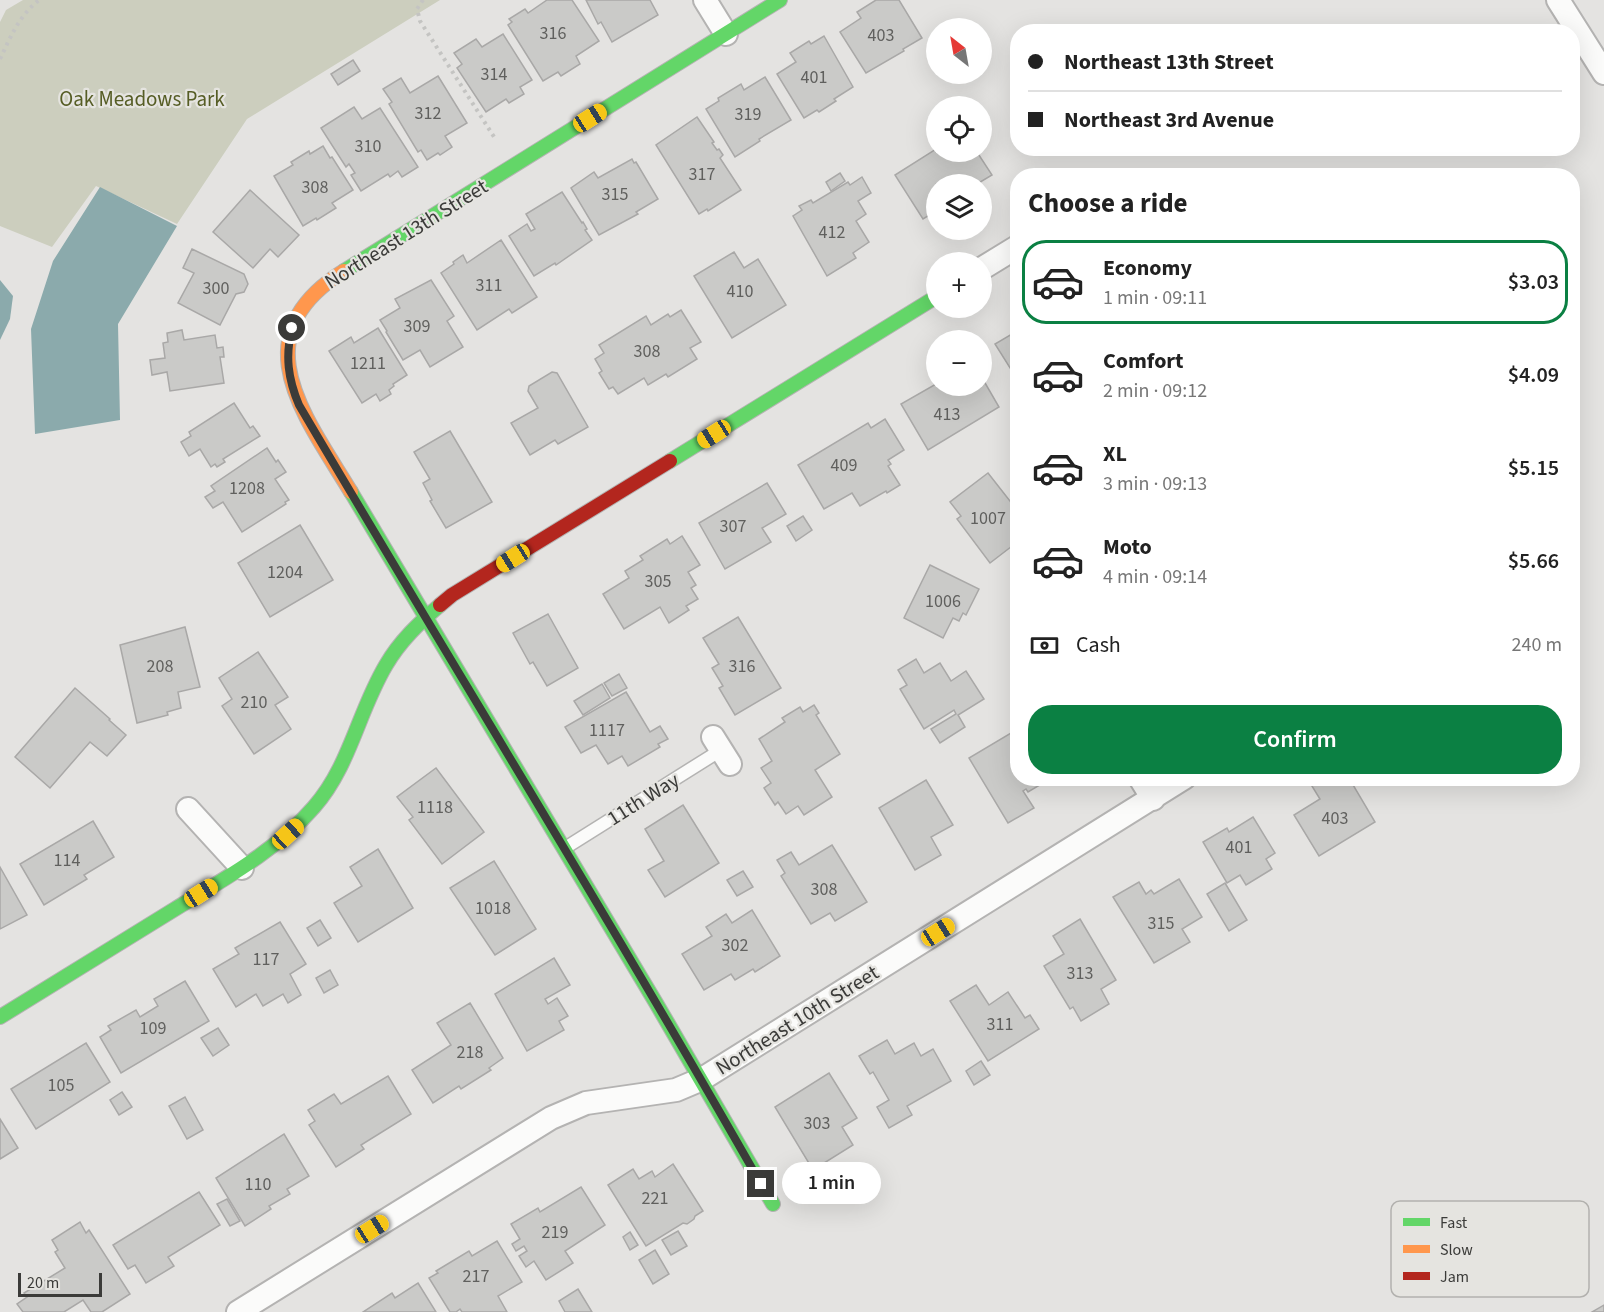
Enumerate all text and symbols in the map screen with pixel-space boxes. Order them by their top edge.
north arrow [926,18,992,84]
map controls [926,18,992,396]
house number: 316 [540,21,566,46]
house number: 403 [868,23,894,48]
text: Northeast 13th Street [1064,46,1274,78]
house number: 314 [481,62,507,87]
house number: 401 [801,65,827,90]
park label: Oak Meadows Park [59,84,225,114]
button: locate [926,96,992,162]
house number: 312 [415,101,441,126]
car [570,101,610,135]
house number: 319 [735,102,761,127]
text: Northeast 3rd Avenue [1064,104,1274,136]
house number: 310 [355,134,381,159]
house number: 317 [689,162,715,187]
street label: Northeast 13th Street [319,172,493,296]
button: layers [926,174,992,240]
house number: 308 [302,175,328,200]
house number: 315 [602,182,628,207]
text: Choose a ride [1028,184,1188,223]
house number: 412 [819,220,845,245]
button: + [926,252,992,318]
text: Economy [1103,252,1192,284]
icon: car [1031,255,1085,309]
text: $3.03 [1508,266,1559,298]
house number: 311 [476,273,502,298]
house number: 300 [203,276,229,301]
house number: 410 [727,279,753,304]
text: 1 min · 09:11 [1103,284,1207,312]
route start [278,314,305,341]
house number: 309 [404,314,430,339]
button: − [926,330,992,396]
house number: 308 [634,339,660,364]
text: Comfort [1103,345,1184,377]
icon: car [1031,348,1085,402]
house number: 1211 [350,351,386,376]
text: $4.09 [1508,359,1559,391]
text: 2 min · 09:12 [1103,377,1207,405]
house number: 413 [934,402,960,427]
car [694,417,734,451]
text: XL [1103,438,1127,470]
icon: car [1031,441,1085,495]
text: $5.15 [1508,452,1559,484]
house number: 409 [831,453,857,478]
text: 3 min · 09:13 [1103,470,1207,498]
house number: 1208 [229,476,265,501]
house number: 1007 [970,506,1006,531]
house number: 307 [720,514,746,539]
text: Moto [1103,531,1152,563]
icon: car [1031,534,1085,588]
car [493,541,533,575]
text: $5.66 [1508,545,1559,577]
house number: 1204 [267,560,303,585]
text: 4 min · 09:14 [1103,563,1207,591]
house number: 305 [645,569,671,594]
house number: 1006 [925,589,961,614]
icon: cash [1028,629,1061,662]
text: Cash [1076,629,1121,661]
text: 240 m [1512,631,1562,659]
house number: 208 [147,654,173,679]
house number: 316 [729,654,755,679]
house number: 210 [241,690,267,715]
button: Confirm [1028,705,1562,774]
house number: 1117 [589,718,625,743]
street label: 11th Way [601,765,685,833]
house number: 1118 [417,795,453,820]
house number: 403 [1322,806,1348,831]
car [269,815,307,853]
house number: 401 [1226,835,1252,860]
house number: 114 [54,848,80,873]
car [181,876,221,910]
house number: 308 [811,877,837,902]
house number: 1018 [475,896,511,921]
house number: 315 [1148,911,1174,936]
car [918,915,958,949]
house number: 302 [722,933,748,958]
house number: 117 [253,947,279,972]
street label: Northeast 10th Street [710,958,884,1082]
house number: 313 [1067,961,1093,986]
house number: 311 [987,1012,1013,1037]
house number: 109 [140,1016,166,1041]
house number: 218 [457,1040,483,1065]
house number: 105 [48,1073,74,1098]
house number: 303 [804,1111,830,1136]
callout: 1 min [782,1163,881,1205]
text: 1 min [808,1169,855,1197]
route end [747,1170,774,1197]
house number: 110 [245,1172,271,1197]
house number: 221 [642,1186,668,1211]
legend [1391,1201,1589,1297]
car [352,1212,392,1246]
text: Fast [1440,1212,1468,1234]
house number: 219 [542,1220,568,1245]
text: Slow [1440,1239,1473,1261]
house number: 217 [463,1264,489,1289]
text: Jam [1440,1266,1469,1288]
scale bar [18,1270,102,1298]
text: 20 m [27,1272,59,1294]

